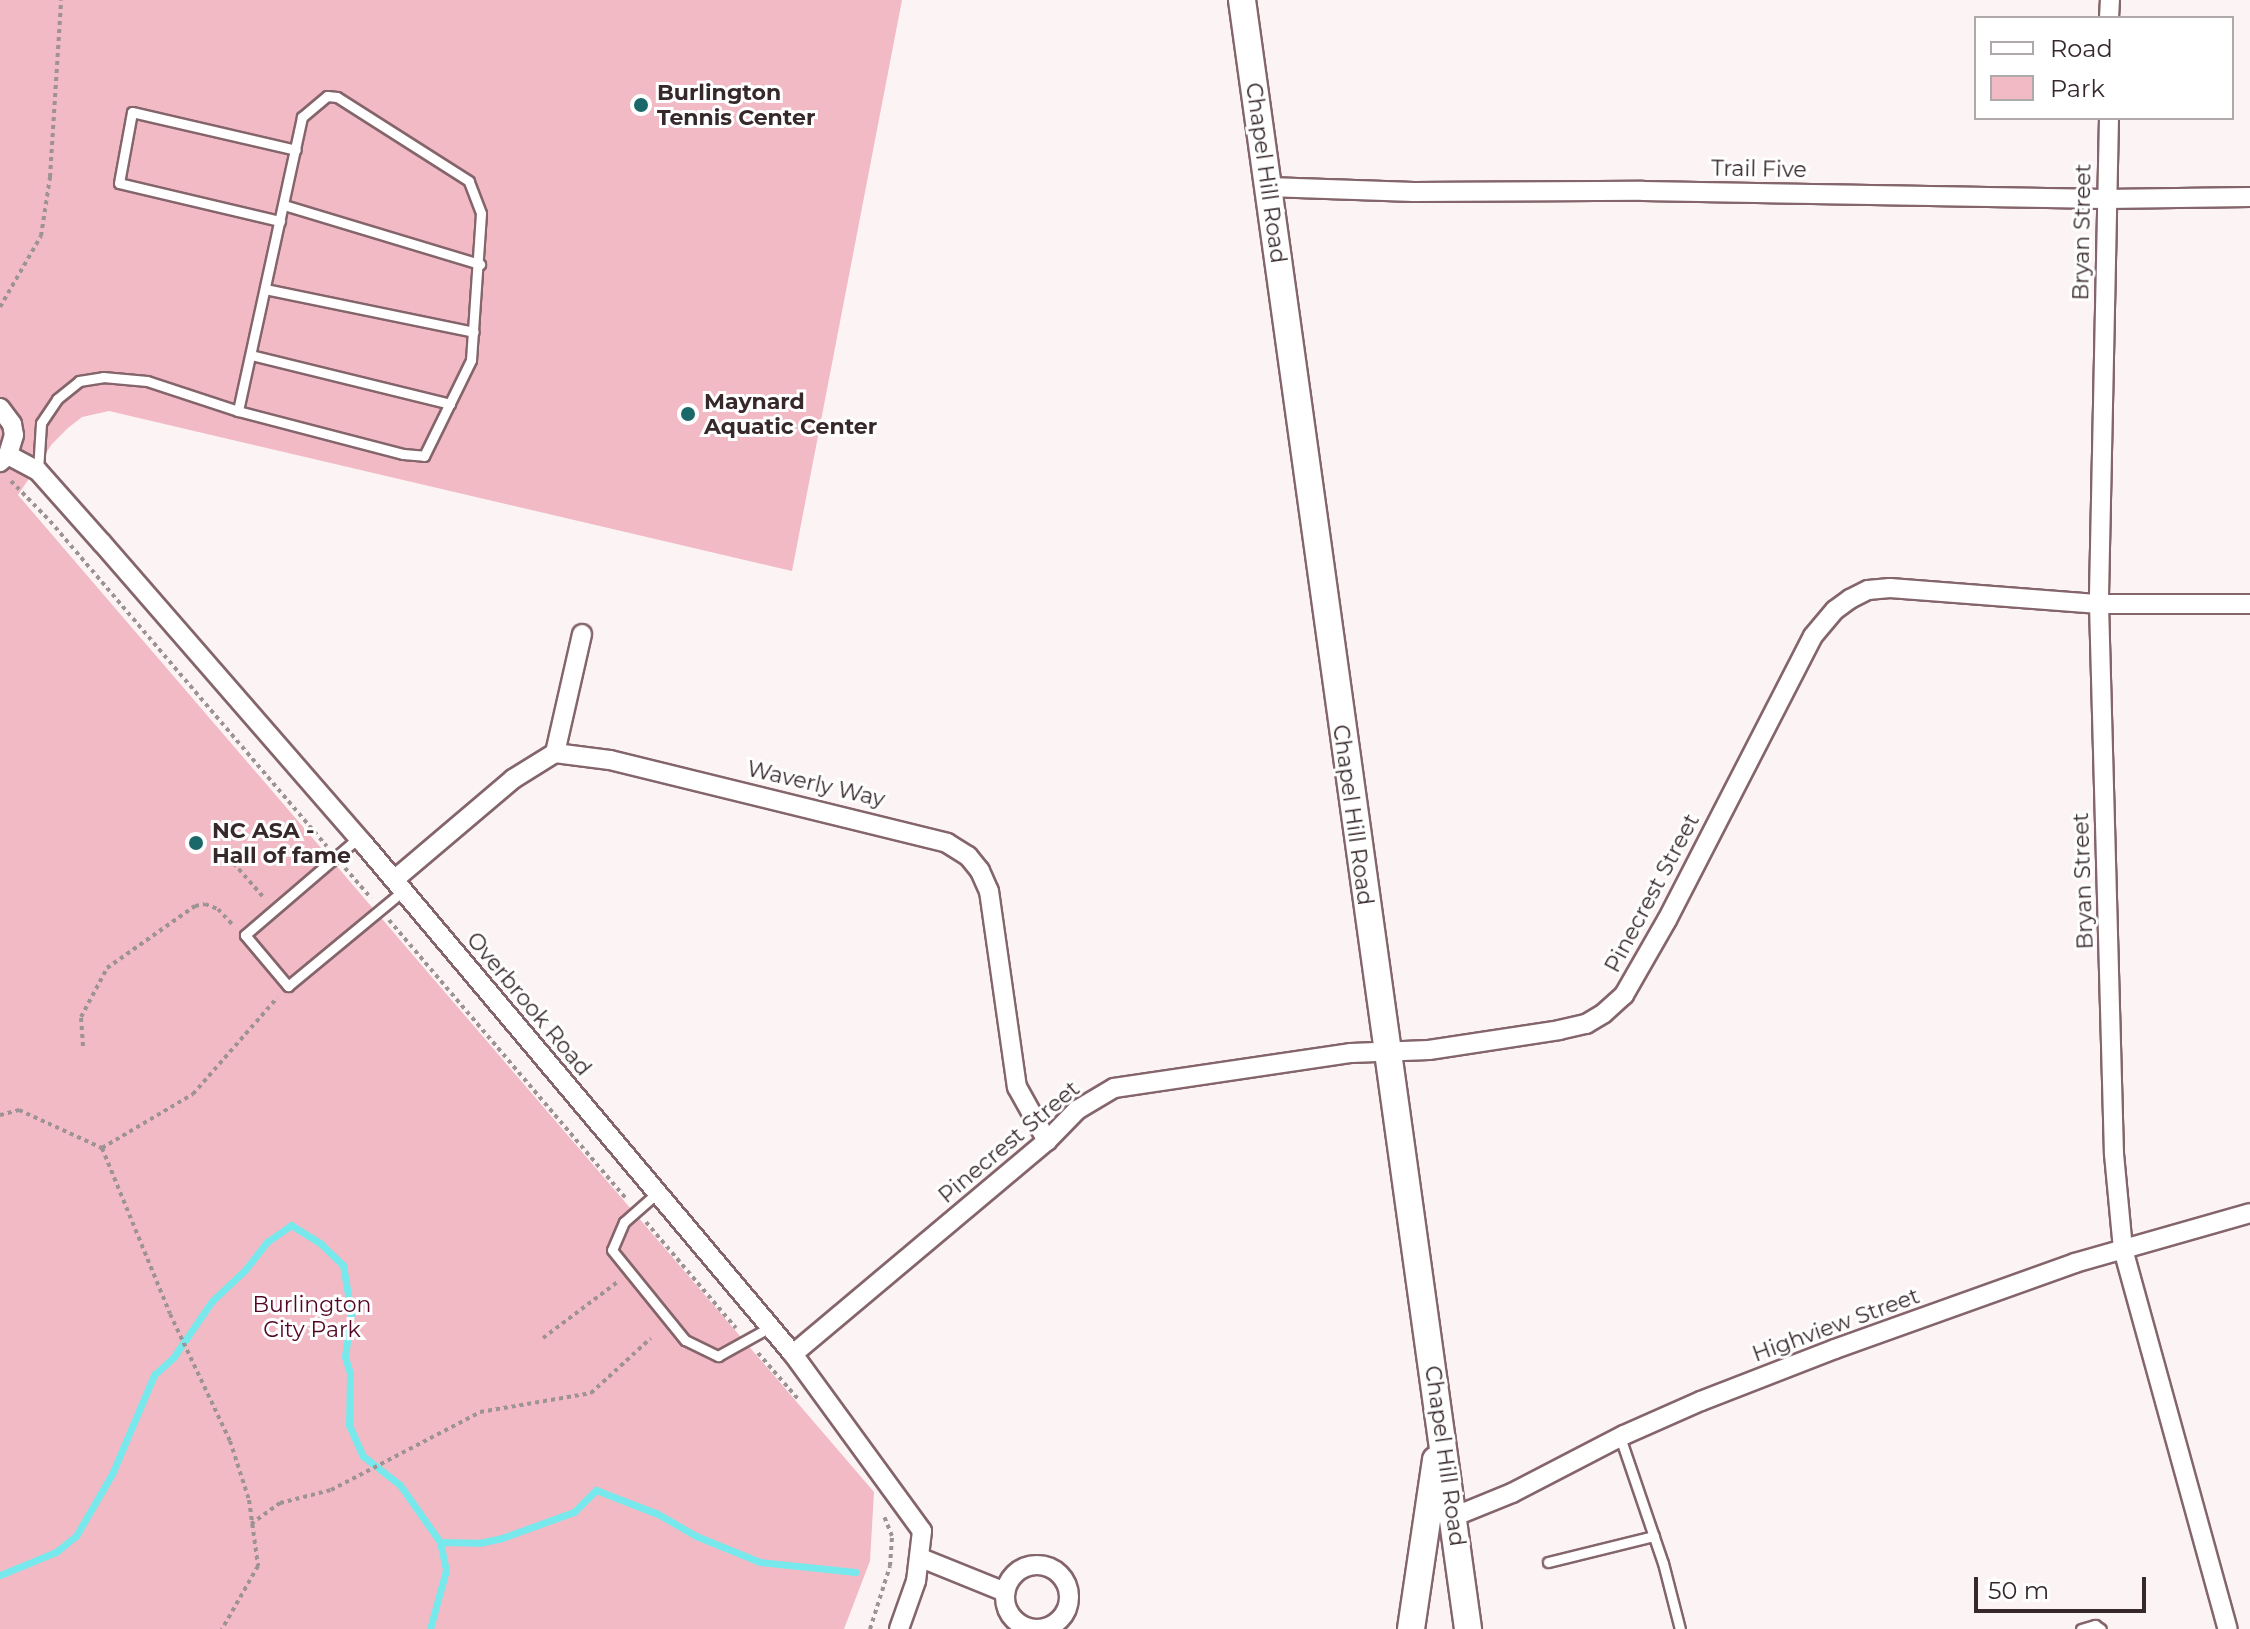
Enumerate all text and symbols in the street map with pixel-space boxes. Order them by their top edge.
legend [1974,16,2234,120]
text: Road [2050,34,2113,63]
text: Park [2050,74,2105,103]
place label: Burlington Tennis Center [657,79,815,130]
street label: Chapel Hill Road [1240,81,1292,265]
marker: Burlington Tennis Center [632,96,650,114]
street label: Trail Five [1711,155,1807,183]
street label: Bryan Street [2068,163,2096,301]
place label: Maynard Aquatic Center [704,388,877,440]
marker: Maynard Aquatic Center [679,405,697,423]
street label: Chapel Hill Road [1327,723,1379,907]
street label: Waverly Way [744,755,888,813]
street label: Pinecrest Street [1599,809,1705,977]
street label: Bryan Street [2067,812,2099,950]
place label: NC ASA - Hall of fame [212,817,351,868]
marker: NC ASA - Hall of fame [187,834,205,852]
street label: Overbrook Road [461,927,597,1081]
street label: Pinecrest Street [933,1075,1085,1209]
street label: Highview Street [1749,1282,1923,1368]
park label: Burlington City Park [253,1291,371,1342]
street label: Chapel Hill Road [1419,1364,1471,1548]
scale bar [1978,1561,2150,1611]
text: 50 m [1988,1576,2049,1605]

